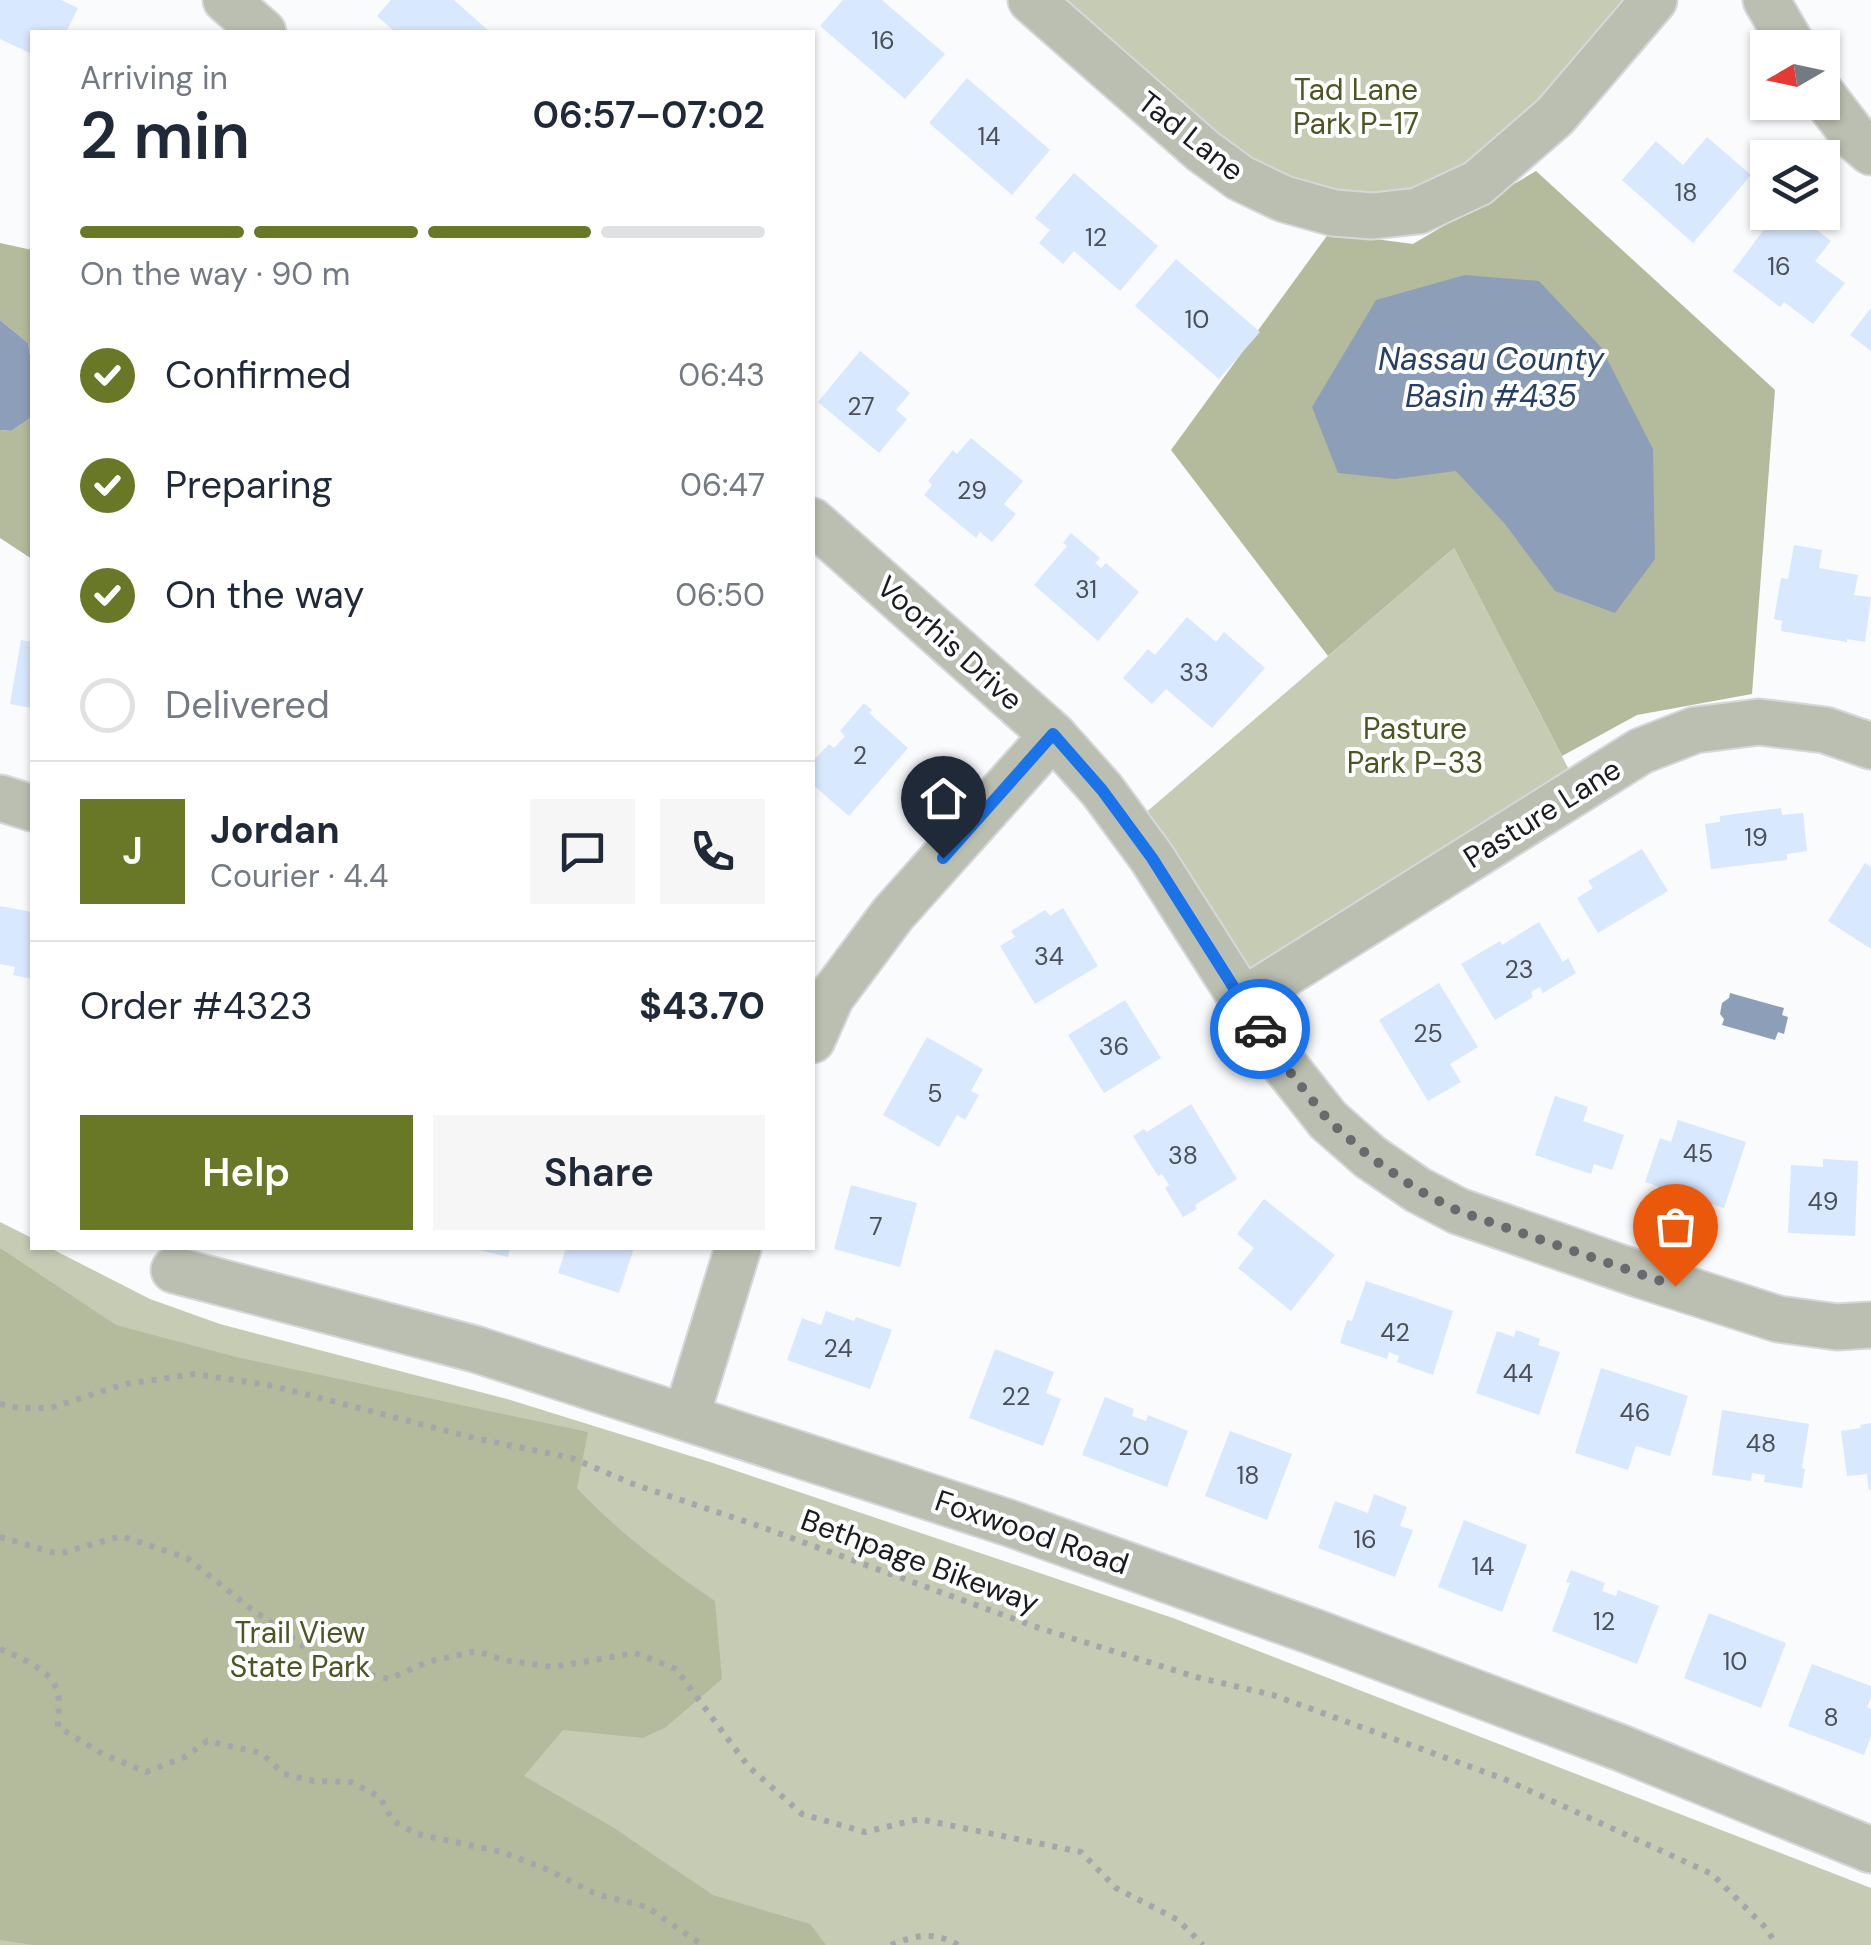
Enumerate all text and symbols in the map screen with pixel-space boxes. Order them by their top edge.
house number: 16 [871,24,895,57]
north arrow [1750,30,1840,120]
map controls [1750,30,1840,230]
text: Arriving in [80,57,228,99]
park label: Tad Lane Park P-17 [1293,70,1419,143]
street label: Tad Lane [1130,82,1252,190]
text: 06:57–07:02 [533,90,765,140]
text: 2 min [80,94,250,178]
house number: 14 [978,120,1000,153]
button: layers [1750,140,1840,230]
house number: 18 [1674,176,1698,209]
house number: 12 [1085,221,1107,254]
house number: 16 [1767,250,1791,283]
text: On the way · 90 m [80,253,350,295]
house number: 10 [1185,303,1209,336]
water label: Nassau County Basin #435 [1378,338,1605,417]
icon: check [80,348,135,403]
text: Confirmed [165,350,351,400]
text: 06:43 [678,354,765,396]
house number: 27 [847,390,875,423]
icon: check [80,458,135,513]
text: Preparing [165,460,333,510]
text: 06:47 [680,464,765,506]
house number: 29 [957,474,987,507]
street label: Voorhis Drive [869,567,1031,719]
icon: check [80,568,135,623]
text: On the way [165,570,364,620]
house number: 31 [1075,573,1097,606]
text: 06:50 [675,574,765,616]
house number: 33 [1179,656,1209,689]
text: Delivered [165,680,330,730]
park label: Pasture Park P-33 [1347,709,1483,782]
house number: 2 [853,739,867,772]
street label: Pasture Lane [1456,749,1628,877]
pin [901,756,986,859]
icon: home [916,771,971,826]
button: chat [530,799,635,904]
button: phone [660,799,765,904]
text: Jordan [210,805,340,855]
house number: 19 [1744,821,1768,854]
text: J [122,826,143,876]
text: Courier · 4.4 [210,855,388,897]
house number: 34 [1034,940,1064,973]
house number: 23 [1504,953,1534,986]
courier [1210,979,1310,1079]
text: Order #4323 [80,981,313,1031]
text: $43.70 [639,981,765,1031]
icon: car [1233,1002,1288,1057]
house number: 25 [1413,1017,1443,1050]
house number: 36 [1099,1030,1129,1063]
house number: 5 [927,1077,943,1110]
button: Help [80,1115,413,1230]
button: Share [433,1115,765,1230]
house number: 45 [1683,1137,1713,1170]
house number: 38 [1168,1139,1198,1172]
pin [1633,1184,1718,1287]
house number: 49 [1808,1185,1838,1218]
icon: bag [1648,1199,1703,1254]
house number: 7 [869,1210,883,1243]
house number: 42 [1380,1316,1410,1349]
house number: 24 [823,1332,853,1365]
house number: 44 [1503,1357,1533,1390]
house number: 22 [1002,1380,1030,1413]
house number: 46 [1620,1396,1650,1429]
house number: 48 [1746,1427,1776,1460]
house number: 20 [1118,1430,1150,1463]
house number: 18 [1236,1459,1260,1492]
street label: Foxwood Road [930,1481,1134,1583]
street label: Bethpage Bikeway [796,1500,1045,1622]
house number: 16 [1353,1523,1377,1556]
house number: 14 [1472,1550,1494,1583]
house number: 12 [1593,1605,1615,1638]
park label: Trail View State Park [230,1613,370,1686]
house number: 10 [1723,1645,1747,1678]
house number: 8 [1823,1701,1839,1734]

